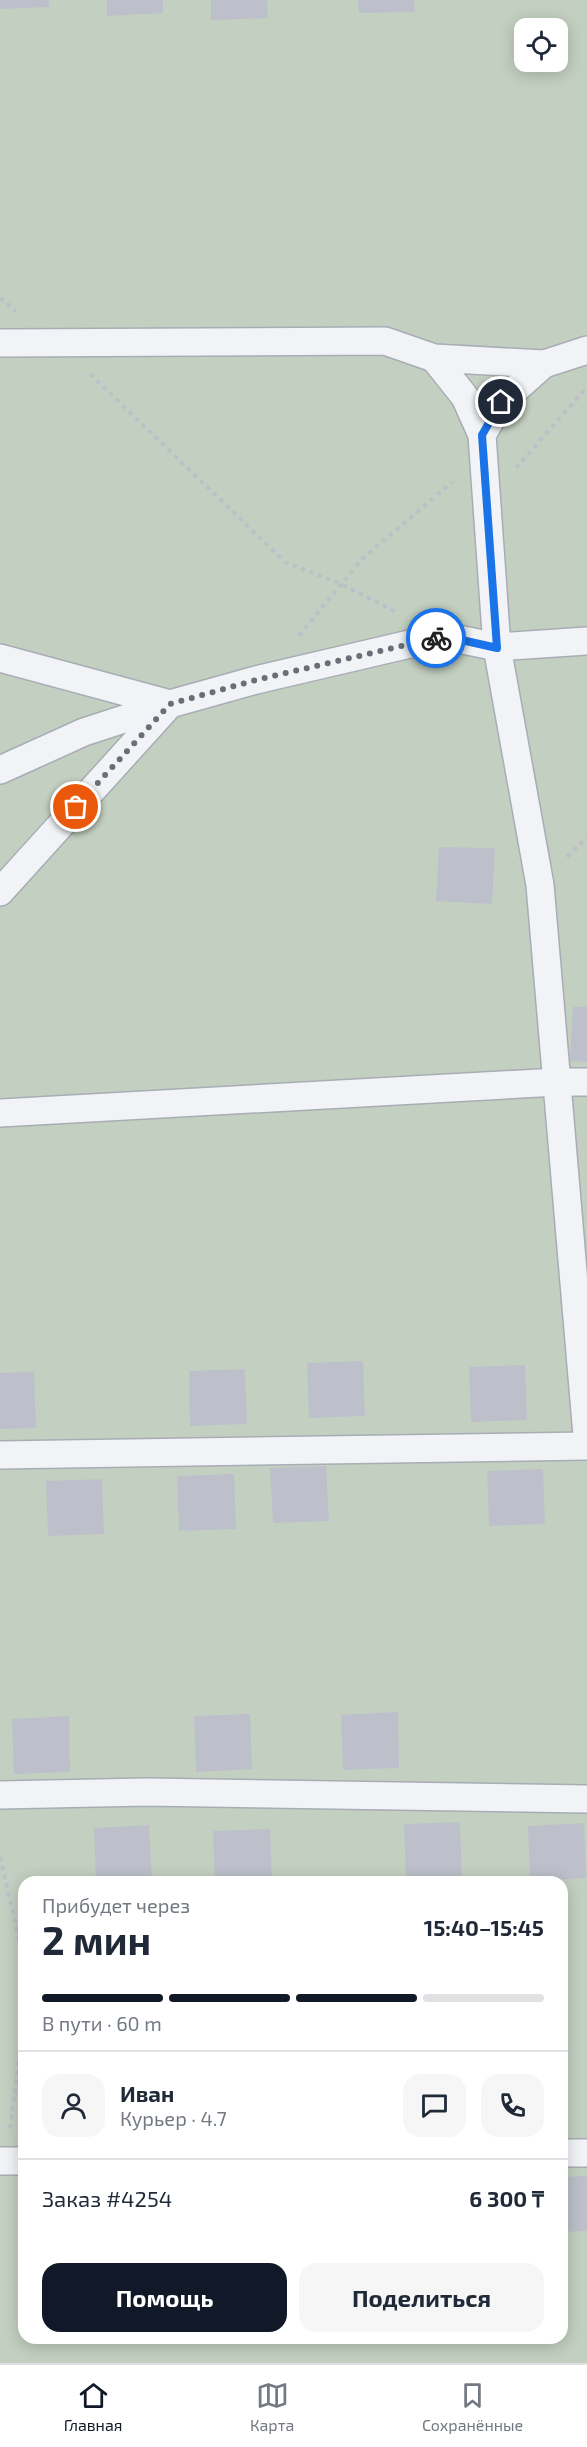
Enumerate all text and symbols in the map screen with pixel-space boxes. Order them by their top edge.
map controls [514,18,568,72]
button: locate [514,18,568,72]
pin [475,376,526,427]
icon: home [484,385,517,418]
courier [406,608,466,668]
icon: bike [420,622,453,655]
pin [50,781,101,832]
icon: bag [59,790,92,823]
text: Прибудет через [42,1893,190,1917]
text: 15:40–15:45 [424,1914,544,1940]
text: 2 мин [42,1916,151,1963]
text: В пути · 60 m [42,2011,162,2035]
button: person [42,2074,105,2137]
button: chat [403,2074,466,2137]
button: phone [481,2074,544,2137]
text: Иван [120,2080,174,2106]
text: Курьер · 4.7 [120,2106,227,2130]
text: Заказ #4254 [42,2185,172,2211]
text: 6 300 ₸ [469,2185,544,2211]
button: Помощь [42,2263,287,2332]
button: Поделиться [299,2263,544,2332]
tab: Главная [64,2379,122,2434]
tab: Карта [250,2379,294,2434]
tab: Сохранённые [422,2379,523,2434]

